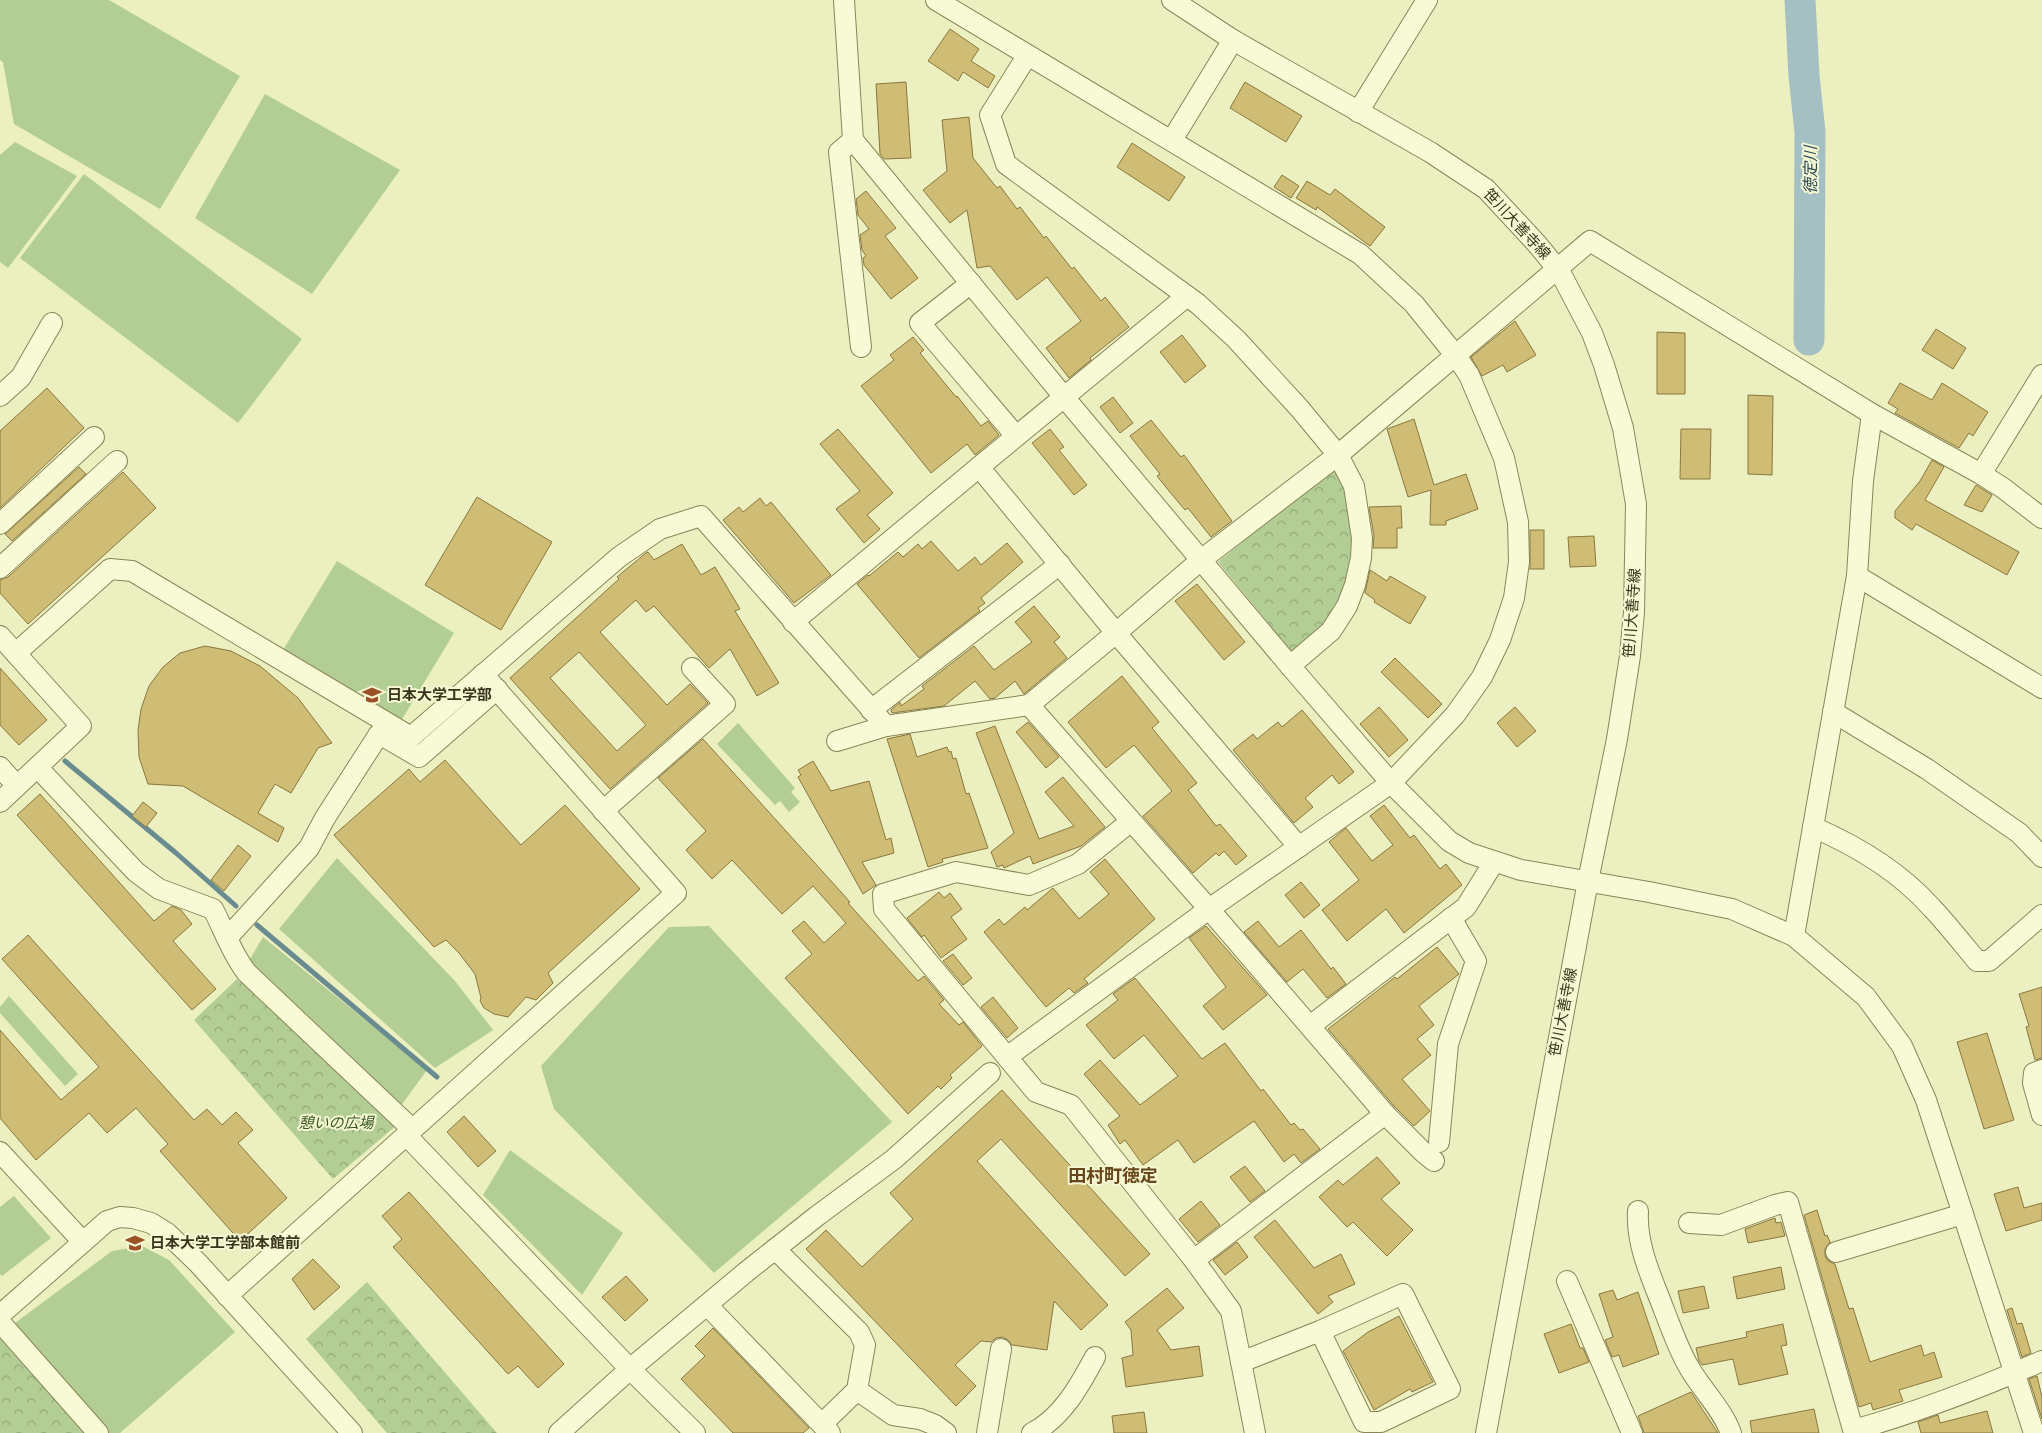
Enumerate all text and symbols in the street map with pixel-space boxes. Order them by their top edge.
water label: 徳定川 [1802,144,1819,194]
street label: 笹川大善寺線 [1480,186,1554,262]
street label: 笹川大善寺線 [1621,568,1643,658]
school or university icon: 日本大学工学部 [361,684,383,706]
place label: 日本大学工学部 [387,687,492,703]
street label: 笹川大善寺線 [1547,966,1579,1058]
park label: 憩いの広場 [298,1115,375,1131]
district label: 田村町徳定 [1068,1166,1158,1186]
school or university icon: 日本大学工学部本館前 [124,1232,146,1254]
place label: 日本大学工学部本館前 [150,1234,300,1251]

